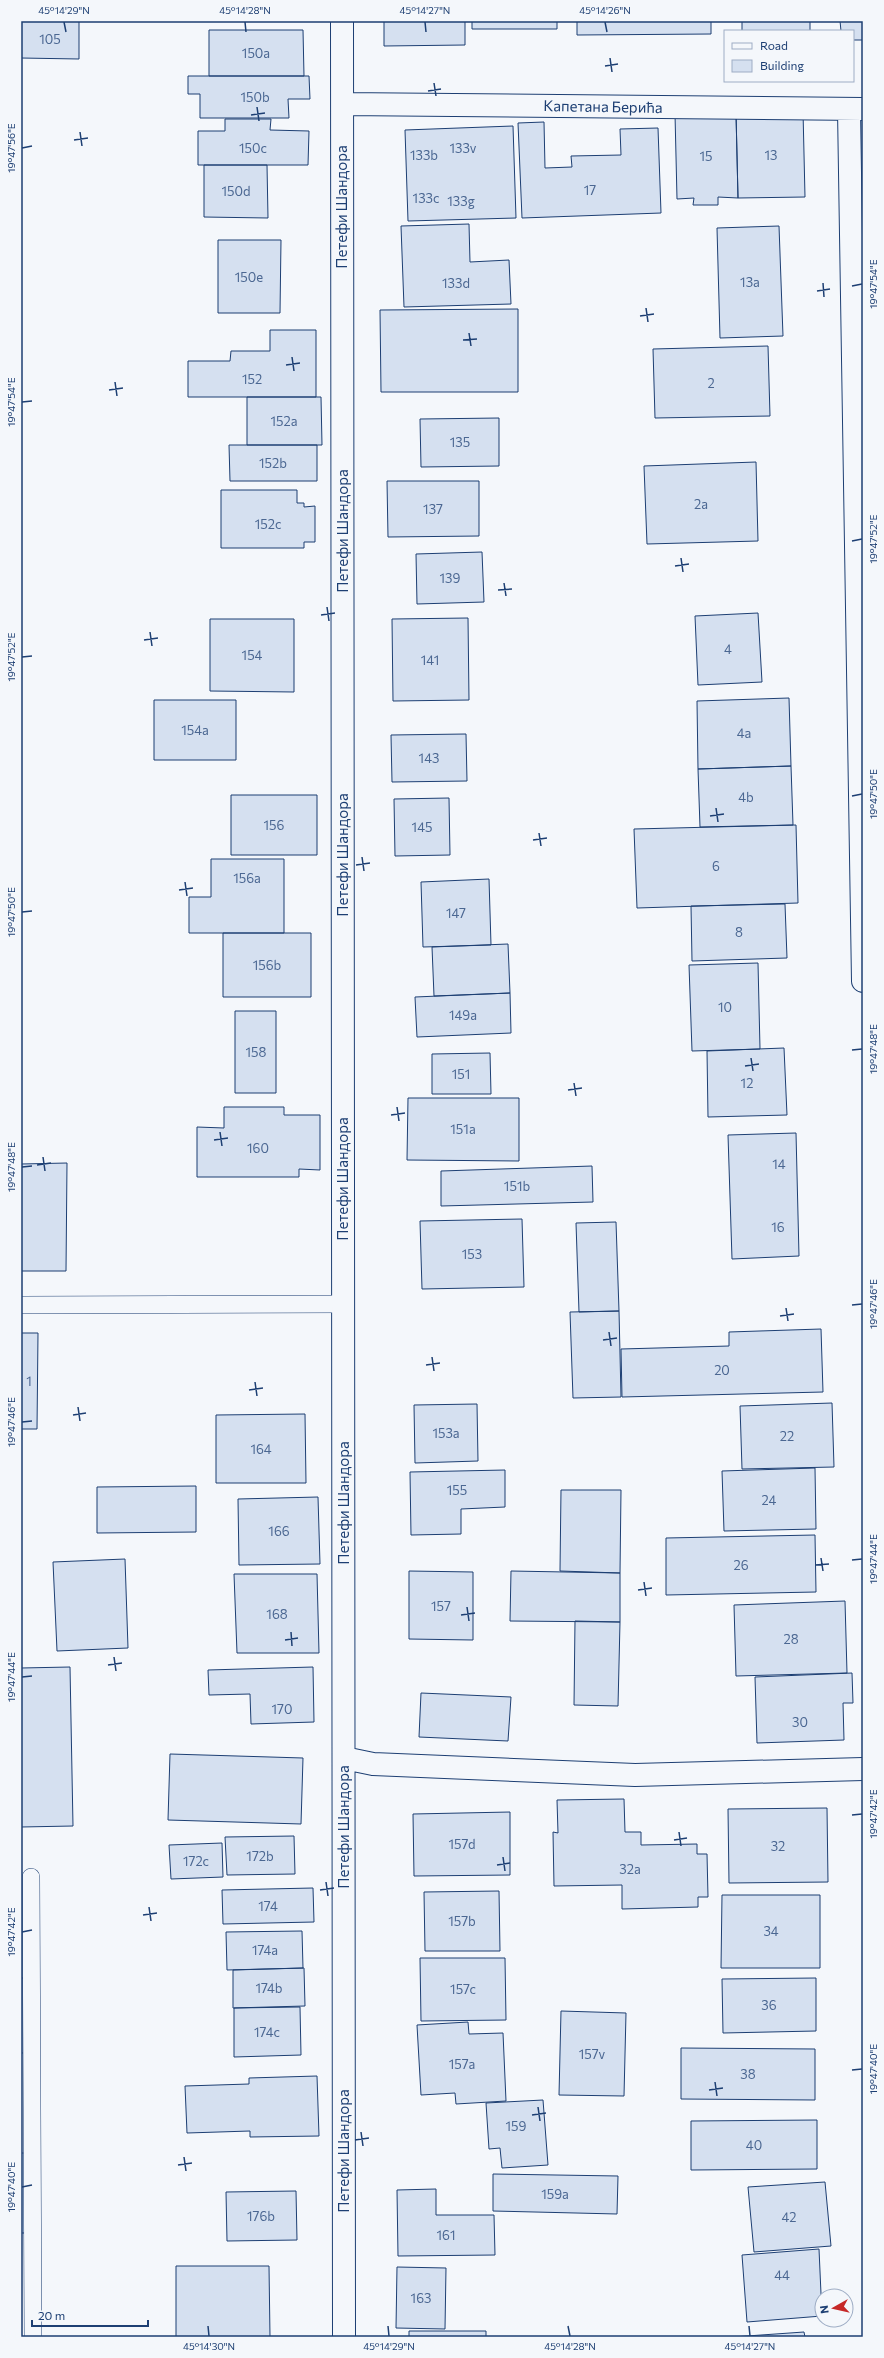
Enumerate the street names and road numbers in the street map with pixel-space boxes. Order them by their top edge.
street label: Капетана Берића [543,96,663,116]
street label: Петефи Шандора [332,145,350,269]
street label: Петефи Шандора [333,469,351,593]
street label: Петефи Шандора [333,793,351,917]
street label: Петефи Шандора [333,1117,351,1241]
street label: Петефи Шандора [334,1441,352,1565]
street label: Петефи Шандора [334,1765,352,1889]
street label: Петефи Шандора [334,2089,352,2213]

